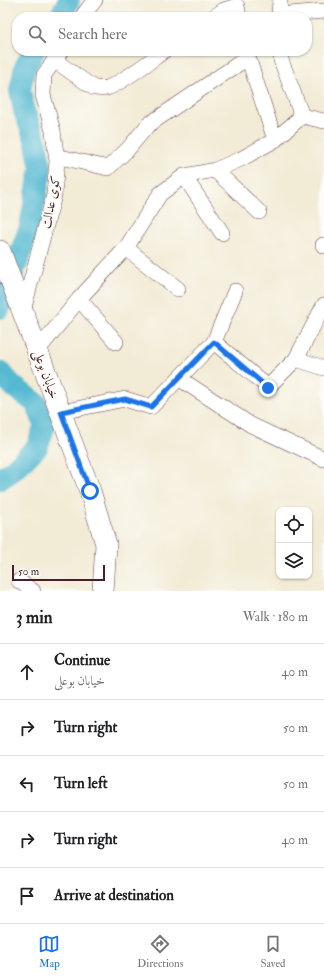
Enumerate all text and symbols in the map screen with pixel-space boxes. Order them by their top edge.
search box [12,12,312,56]
icon: search [26,23,48,45]
text: Search here [58,25,127,44]
street label: کوی عدالت [38,174,64,230]
street label: خیابان بوعلی [28,348,62,402]
route end [259,379,277,397]
route start [81,482,99,500]
map controls [276,507,312,579]
button: locate [276,507,312,543]
button: layers [276,543,312,579]
scale bar [12,563,105,582]
text: 50 m [18,565,39,578]
text: 3 min [16,607,53,628]
text: Walk · 180 m [243,609,308,625]
text: Continue [54,651,110,670]
icon: ahead [16,661,38,683]
text: 40 m [282,664,308,680]
text: خیابان بوعلی [54,673,105,689]
icon: right [16,717,38,739]
text: Turn right [54,718,117,737]
text: 50 m [283,720,308,736]
icon: left [16,773,38,795]
text: Turn left [54,774,108,793]
text: 50 m [283,776,308,792]
icon: right [16,829,38,851]
text: Turn right [54,830,117,849]
text: 40 m [282,832,308,848]
icon: arrive [16,885,38,907]
text: Arrive at destination [54,886,174,905]
tab: Map [38,933,60,970]
tab: Directions [137,933,184,970]
tab: Saved [260,933,286,970]

